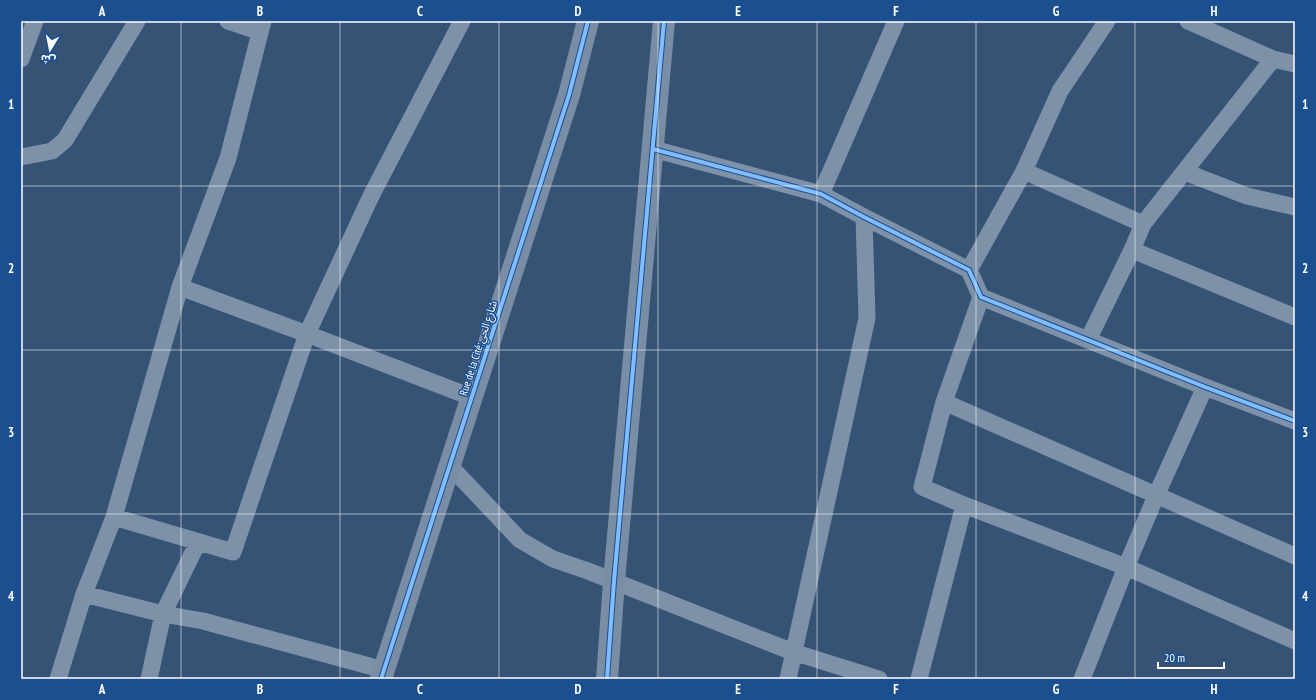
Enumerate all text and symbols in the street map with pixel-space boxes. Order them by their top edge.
text: A [98,3,106,20]
text: B [257,3,263,20]
text: C [417,3,423,20]
text: D [575,3,582,20]
text: E [735,3,741,20]
text: F [893,3,899,20]
text: G [1053,3,1060,20]
text: H [1211,3,1218,20]
north arrow [30,30,70,70]
text: ش [40,52,57,68]
text: 1 [8,96,14,113]
text: 1 [1302,96,1308,113]
text: 2 [8,260,14,277]
text: 2 [1302,260,1308,277]
street label: Rue de la Cité;شارع الحي [456,298,503,398]
text: 3 [8,424,14,441]
text: 3 [1302,424,1308,441]
text: 4 [8,588,15,605]
text: 4 [1302,588,1309,605]
scale bar [1158,644,1224,670]
text: 20 m [1164,650,1185,665]
text: A [98,681,106,698]
text: B [257,681,263,698]
text: C [417,681,423,698]
text: D [575,681,582,698]
text: E [735,681,741,698]
text: F [893,681,899,698]
text: G [1053,681,1060,698]
text: H [1211,681,1218,698]

